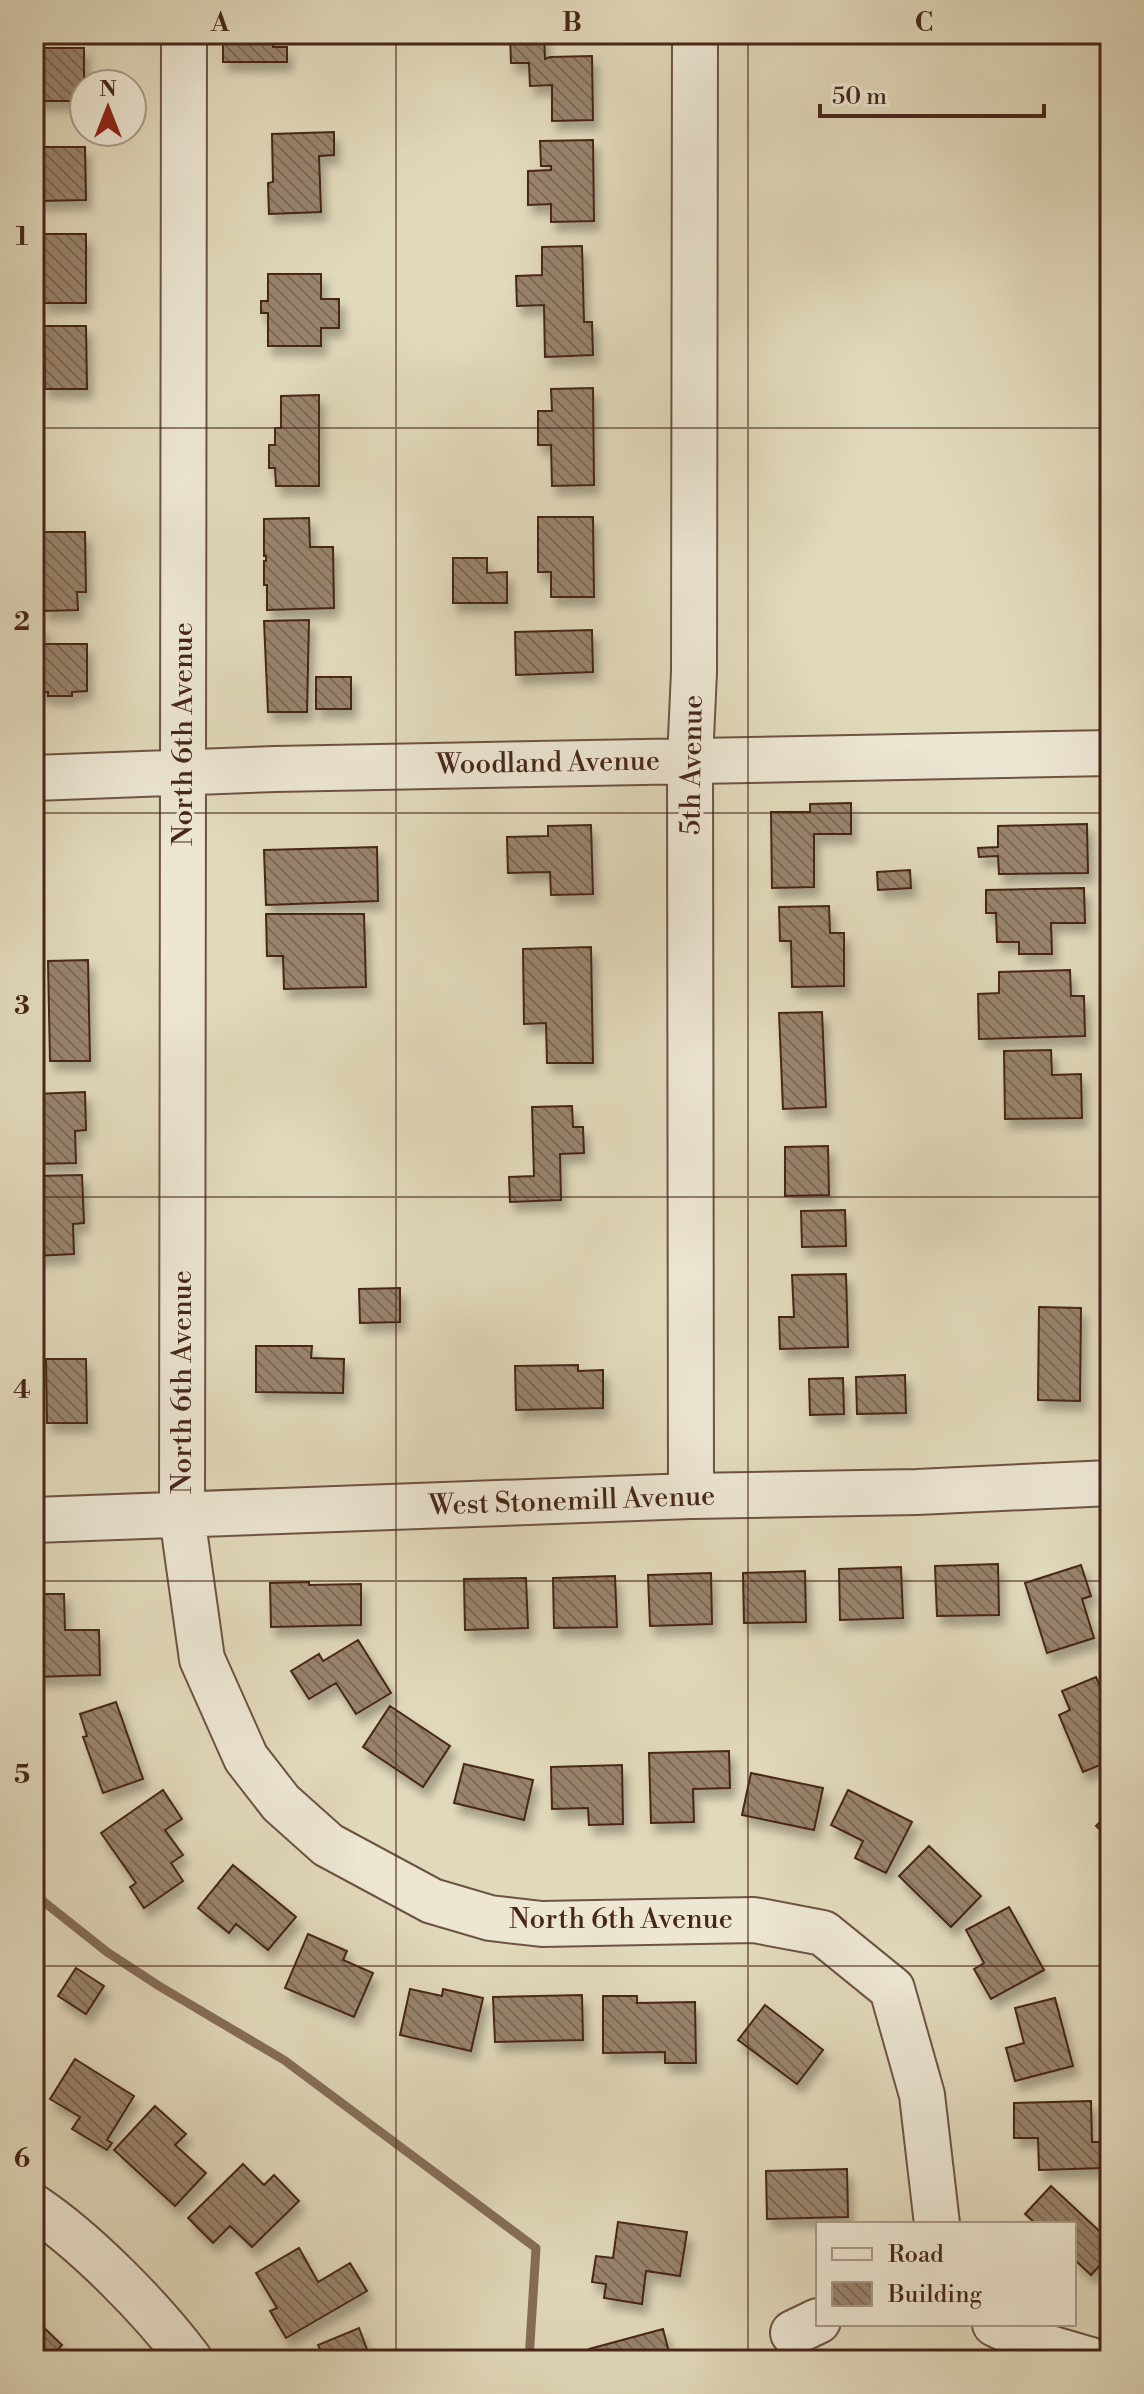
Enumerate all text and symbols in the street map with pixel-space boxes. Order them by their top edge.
text: A [210,7,230,39]
text: B [562,7,582,39]
text: C [915,7,933,39]
north arrow [68,68,148,148]
scale bar [820,68,1044,118]
text: N [99,76,117,103]
text: 50 m [832,82,887,112]
text: 1 [16,221,29,253]
text: 2 [14,606,30,638]
street label: North 6th Avenue [166,622,201,846]
street label: 5th Avenue [673,694,711,836]
street label: Woodland Avenue [435,744,660,782]
text: 3 [14,990,30,1022]
street label: North 6th Avenue [165,1270,200,1494]
text: 4 [13,1374,31,1406]
street label: West Stonemill Avenue [427,1479,716,1524]
text: 5 [14,1759,30,1791]
street label: North 6th Avenue [509,1902,733,1937]
text: 6 [14,2143,30,2175]
legend [816,2222,1076,2326]
text: Road [888,2240,944,2270]
text: Building [887,2280,982,2310]

